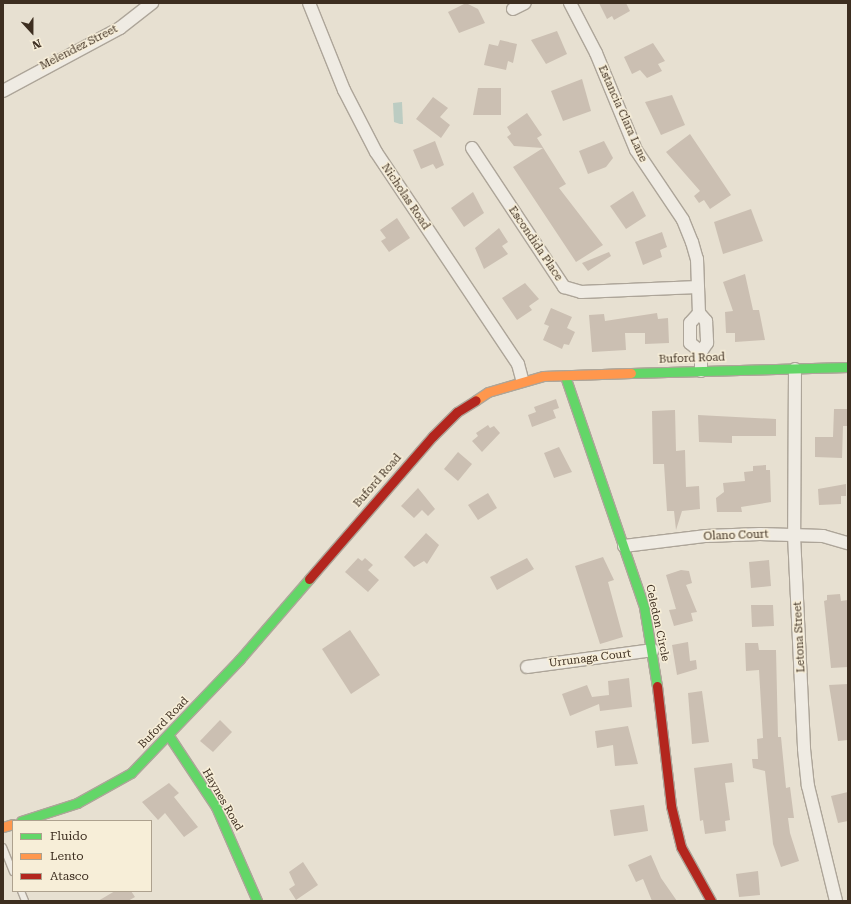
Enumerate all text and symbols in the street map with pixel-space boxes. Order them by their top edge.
north arrow [12,12,52,52]
street label: Melendez Street [38,23,120,73]
text: N [30,36,43,51]
street label: Estancia Clara Lane [595,64,649,164]
street label: Nicholas Road [378,162,432,232]
street label: Escondida Place [505,204,565,284]
street label: Buford Road [659,351,725,367]
street label: Buford Road [351,452,405,510]
street label: Olano Court [703,528,769,544]
street label: Celedon Circle [642,583,672,663]
street label: Letona Street [792,601,808,673]
street label: Urrunaga Court [548,647,632,671]
street label: Buford Road [136,695,192,751]
street label: Haynes Road [199,767,245,833]
legend [12,820,152,892]
text: Fluido [50,829,87,843]
text: Lento [50,849,84,863]
text: Atasco [50,869,89,883]

